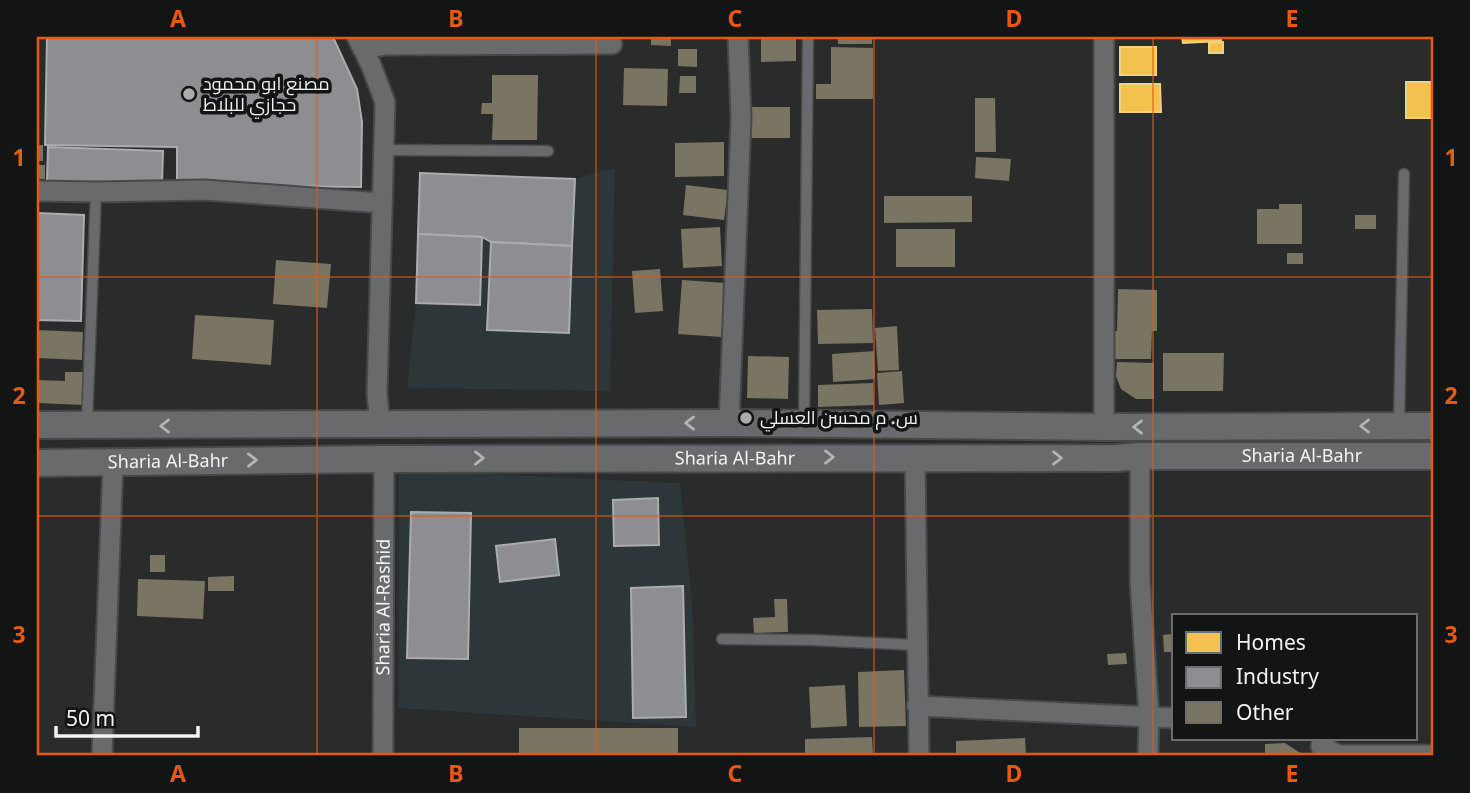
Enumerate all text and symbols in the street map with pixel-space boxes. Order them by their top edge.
text: A [170,2,186,34]
text: B [448,2,464,34]
text: C [728,2,743,34]
text: D [1006,2,1022,34]
text: E [1286,2,1298,34]
place label: مصنع ابو محمود حجازي للبلاط [203,71,330,119]
marker: مصنع ابو محمود حجازي للبلاط [181,86,197,102]
text: 1 [12,141,26,173]
text: 1 [1444,141,1458,173]
text: 2 [12,379,26,411]
text: 2 [1444,379,1458,411]
place label: س. م محسن العسلي [760,405,918,432]
marker: س. م محسن العسلي [738,410,754,426]
one-way arrow [684,415,694,431]
one-way arrow [159,418,170,434]
one-way arrow [1359,418,1370,434]
one-way arrow [1132,419,1142,435]
street label: Sharia Al-Bahr [1242,443,1363,467]
street label: Sharia Al-Bahr [675,445,796,470]
street label: Sharia Al-Bahr [108,448,229,473]
one-way arrow [825,449,835,465]
one-way arrow [475,450,485,466]
one-way arrow [1052,450,1063,466]
one-way arrow [247,452,258,468]
street label: Sharia Al-Rashid [370,539,395,675]
legend [1172,614,1418,740]
text: 3 [12,618,26,650]
text: 3 [1444,618,1458,650]
text: Homes [1236,628,1306,656]
text: Industry [1236,662,1319,690]
scale bar [56,695,198,739]
text: Other [1236,698,1294,726]
text: 50 m [66,704,115,732]
text: A [170,757,186,789]
text: B [448,757,464,789]
text: C [728,757,743,789]
text: D [1006,757,1022,789]
text: E [1286,757,1298,789]

